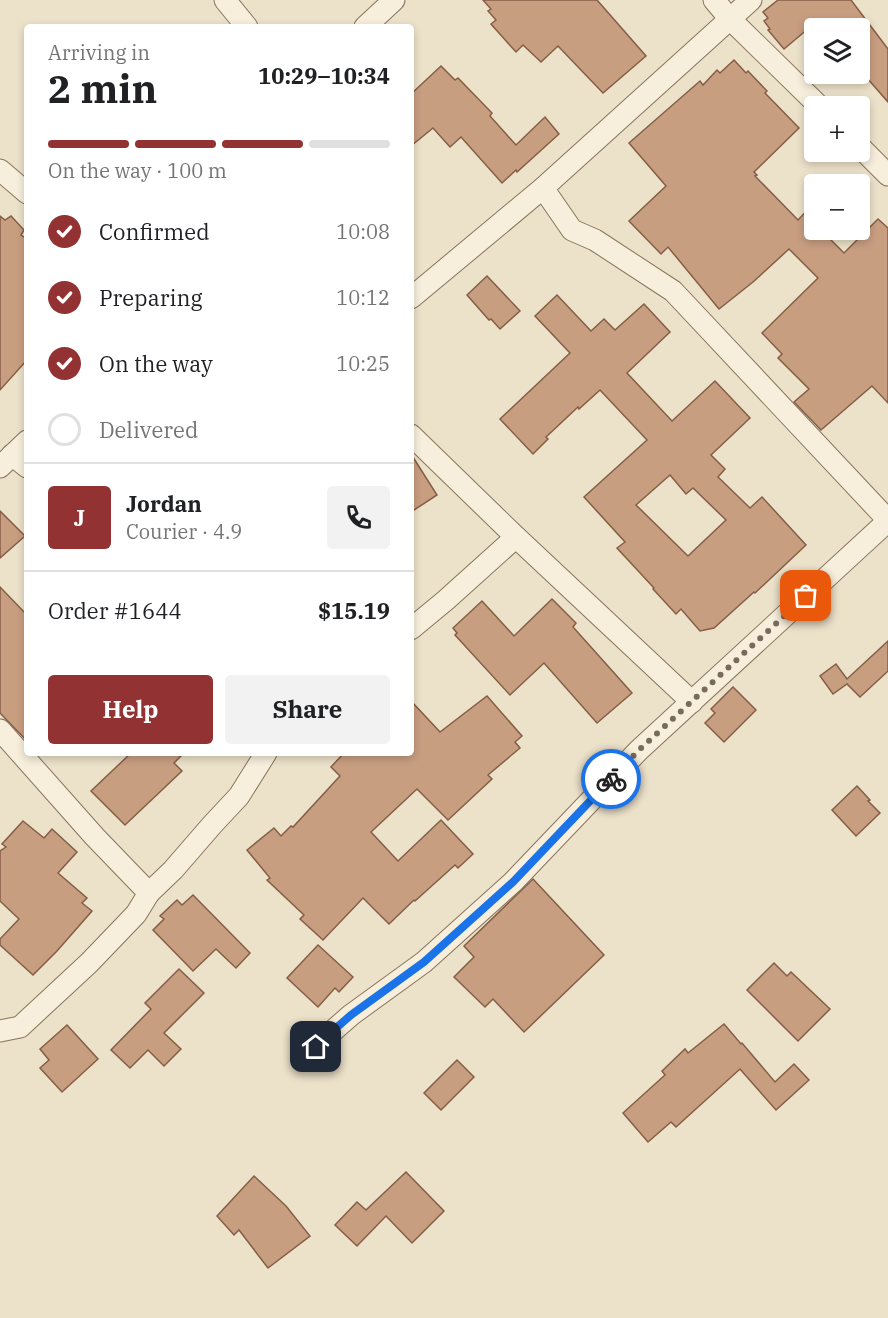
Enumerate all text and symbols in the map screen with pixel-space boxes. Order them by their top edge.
map controls [804,18,870,240]
button: layers [804,18,870,84]
text: Arriving in [48,39,150,66]
text: 10:29–10:34 [258,61,390,90]
text: 2 min [48,63,157,114]
button: + [804,96,870,162]
text: On the way · 100 m [48,157,227,184]
button: − [804,174,870,240]
icon: check [48,215,81,248]
text: Confirmed [99,217,210,246]
text: 10:08 [336,218,390,245]
icon: check [48,281,81,314]
text: Preparing [99,283,203,312]
text: 10:12 [336,284,390,311]
icon: check [48,347,81,380]
text: On the way [99,349,213,378]
text: 10:25 [336,350,390,377]
text: Delivered [99,415,198,444]
button: phone [327,486,390,549]
text: Jordan [126,489,202,518]
text: J [74,503,85,532]
text: Courier · 4.9 [126,518,242,545]
pin [780,570,831,621]
icon: bag [789,579,822,612]
text: Order #1644 [48,596,182,625]
text: $15.19 [318,596,390,625]
button: Help [48,675,213,744]
button: Share [225,675,390,744]
courier [581,749,641,809]
icon: bike [595,763,628,796]
pin [290,1021,341,1072]
icon: home [299,1030,332,1063]

